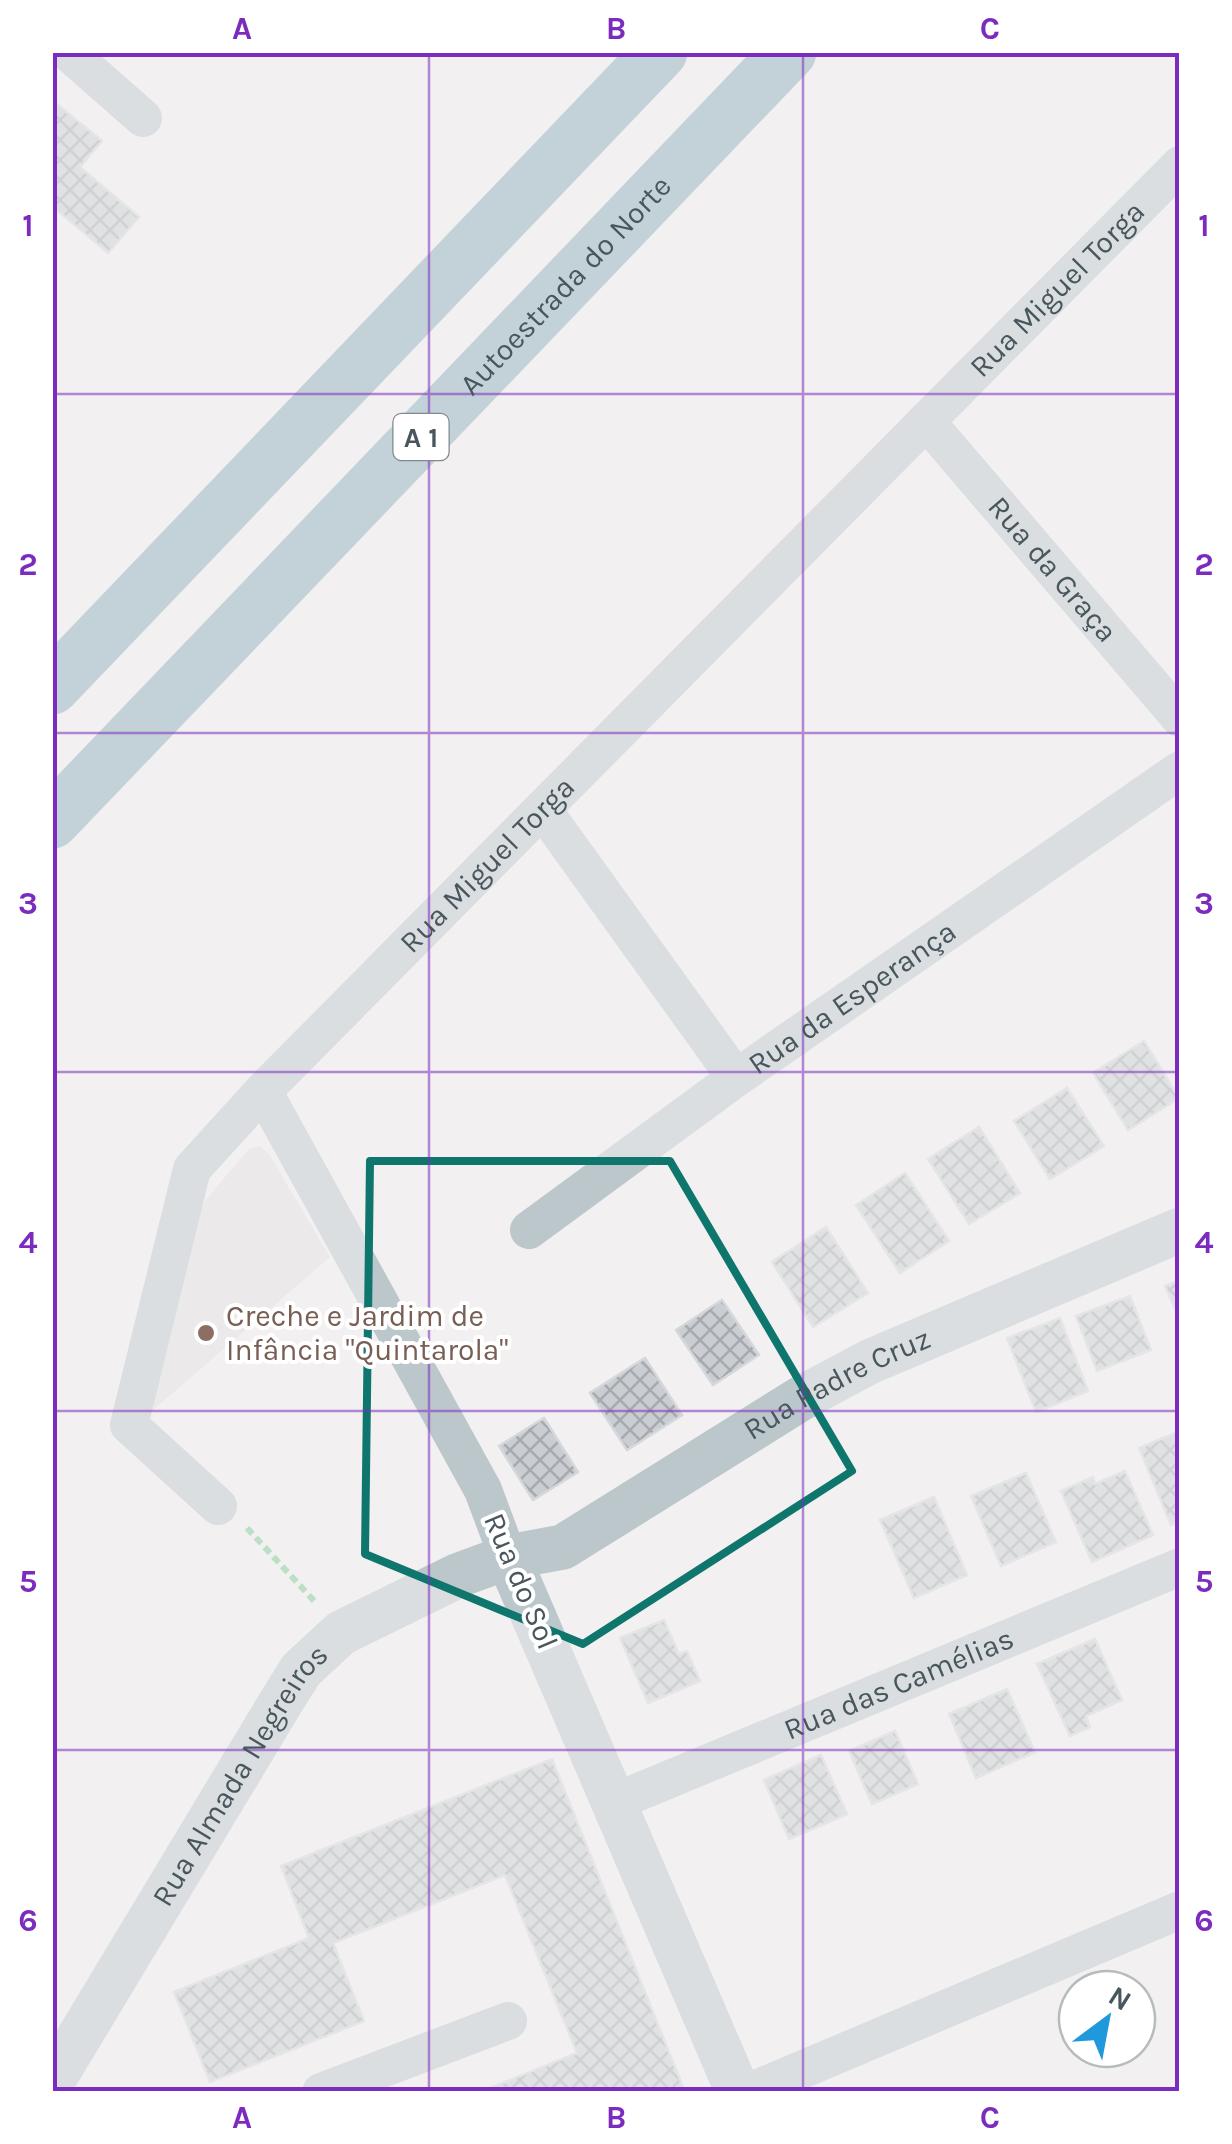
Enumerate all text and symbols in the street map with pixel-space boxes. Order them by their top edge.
text: A [232,10,252,47]
text: B [606,10,626,47]
text: C [980,10,1000,47]
street label: Autoestrada do Norte [452,168,679,403]
street label: Rua Miguel Torga [962,193,1152,385]
text: 1 [22,207,34,244]
text: 1 [1198,207,1210,244]
road number: A 1 [394,414,448,460]
street label: Rua da Graça [980,489,1125,649]
text: 2 [18,546,38,583]
text: 2 [1194,546,1214,583]
street label: Rua Miguel Torga [392,769,582,960]
text: 3 [18,885,38,922]
text: 3 [1194,885,1214,922]
street label: Rua da Esperança [741,913,963,1082]
text: 4 [18,1224,38,1261]
text: 4 [1194,1224,1214,1261]
place label: Creche e Jardim de Infância "Quintarola" [226,1298,508,1368]
street label: Rua Padre Cruz [737,1320,936,1448]
marker: Creche e Jardim de Infância "Quintarola" [195,1322,217,1344]
street label: Rua do Sol [476,1508,566,1654]
text: 5 [19,1563,37,1600]
text: 5 [1195,1563,1213,1600]
street label: Rua das Camélias [778,1620,1019,1748]
street label: Rua Almada Negreiros [144,1636,335,1913]
text: 6 [18,1902,38,1939]
text: 6 [1194,1902,1214,1939]
north arrow [1057,1969,1157,2069]
text: N [1103,1979,1137,2018]
text: A [232,2099,252,2136]
text: B [606,2099,626,2136]
text: C [980,2099,1000,2136]

